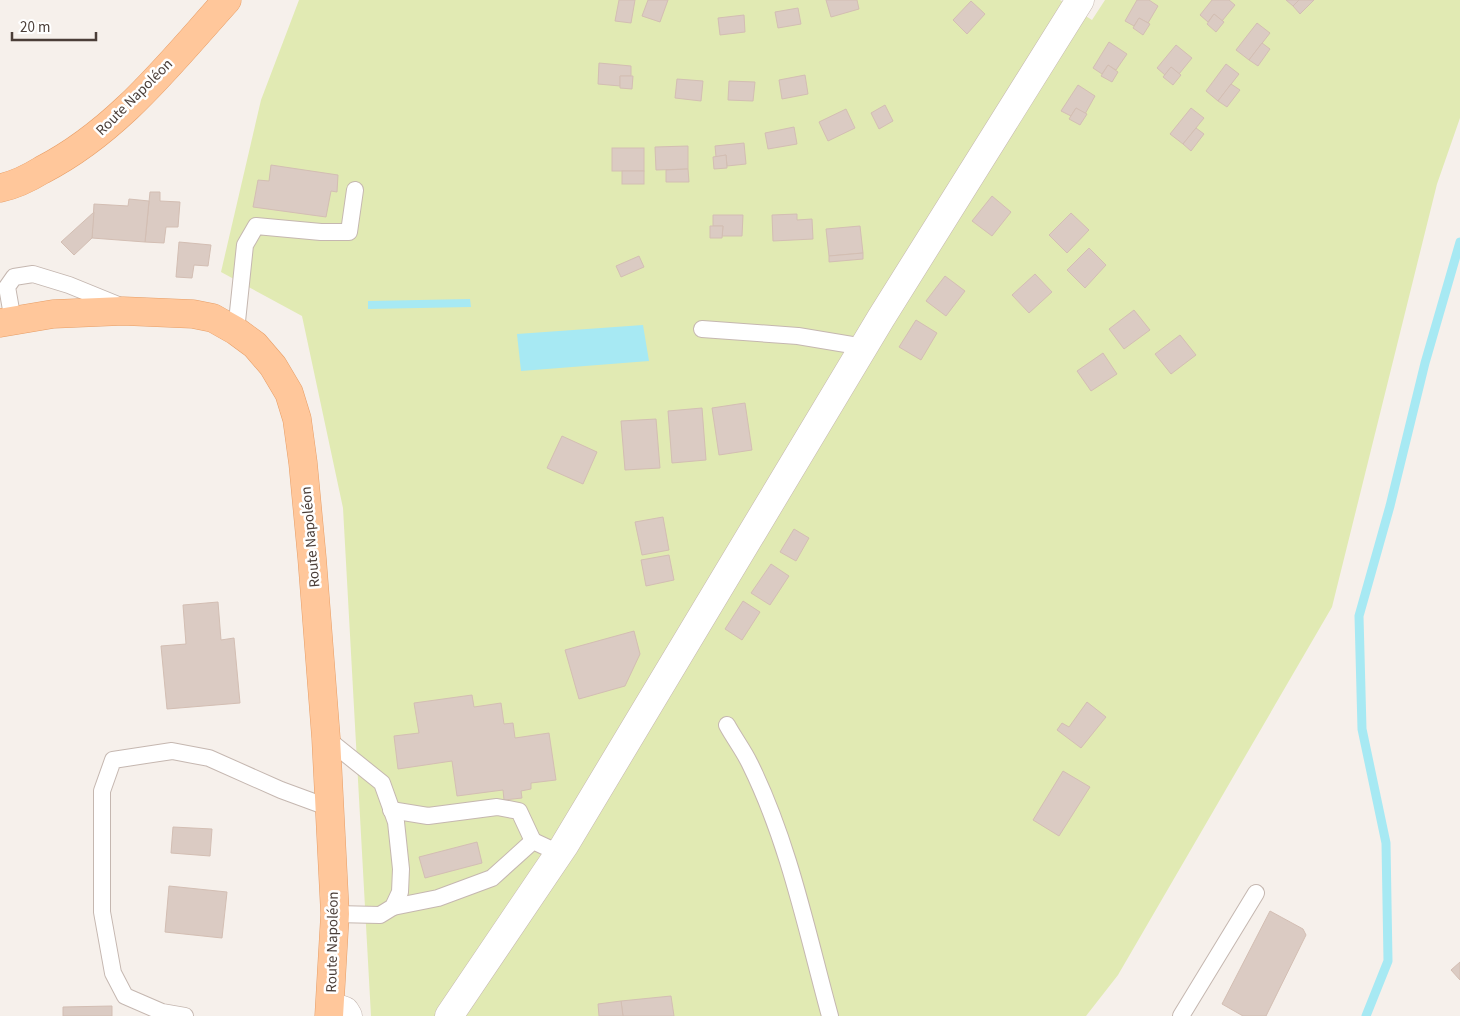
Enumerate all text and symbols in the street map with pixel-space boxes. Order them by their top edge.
scale bar [12,10,96,42]
text: 20 m [20,17,50,38]
street label: Route Napoléon [91,54,178,141]
street label: Route Napoléon [296,486,325,588]
street label: Route Napoléon [321,891,344,993]

